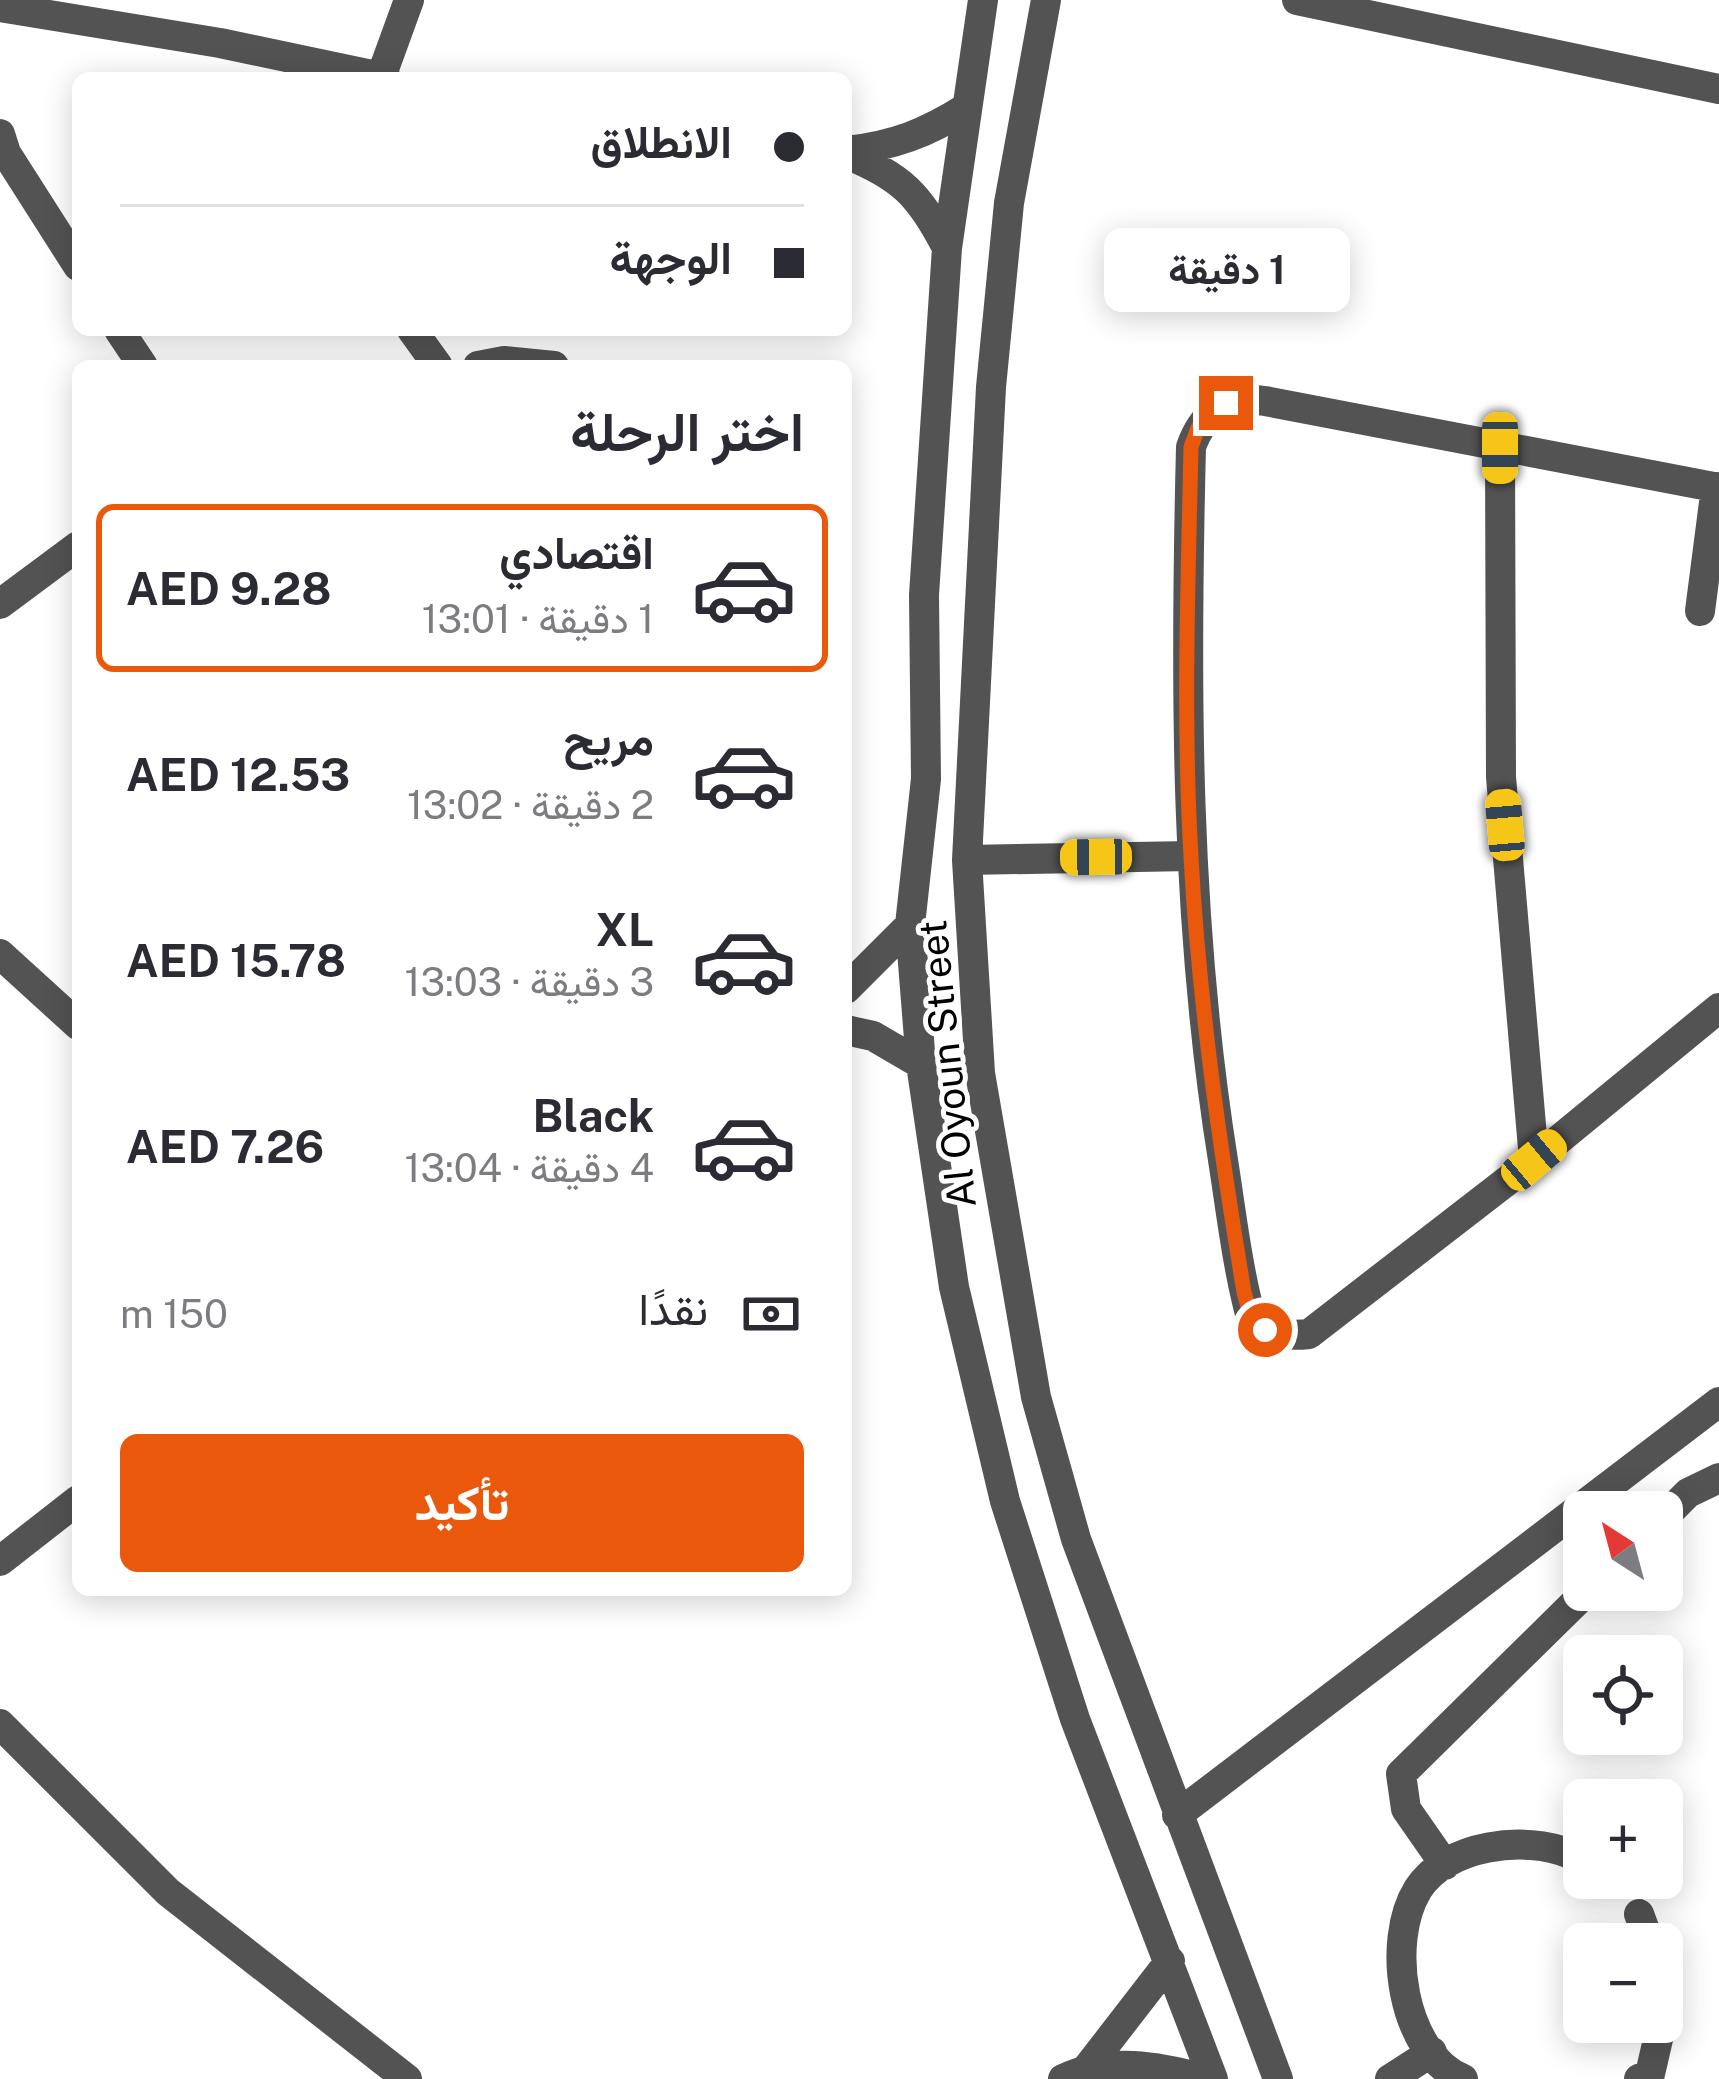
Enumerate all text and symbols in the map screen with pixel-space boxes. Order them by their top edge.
text: الانطلاق [591,115,732,168]
callout: 1 دقيقة [1103,229,1349,313]
text: الوجهة [610,231,732,284]
text: 1 دقيقة [1168,247,1286,293]
route end [1199,376,1253,430]
text: اختر الرحلة [570,400,804,463]
car [1482,412,1518,484]
text: اقتصادي [499,526,654,579]
icon: car [690,534,798,642]
text: AED 9.28 [126,562,331,615]
text: 1 دقيقة · 13:01 [422,596,654,642]
text: مريح [563,712,654,765]
icon: car [690,720,798,828]
text: AED 12.53 [126,748,350,801]
text: 2 دقيقة · 13:02 [407,782,654,828]
car [1484,788,1526,862]
car [1060,838,1132,876]
text: XL [596,903,654,956]
icon: car [690,906,798,1014]
street label: Al Oyoun Street [909,918,985,1210]
text: AED 15.78 [126,934,346,987]
text: 3 دقيقة · 13:03 [405,959,654,1005]
text: Black [533,1089,654,1142]
icon: car [690,1092,798,1200]
text: AED 7.26 [126,1120,324,1173]
car [1495,1123,1573,1197]
text: 4 دقيقة · 13:04 [405,1145,654,1191]
icon: cash [738,1281,804,1347]
text: نقدًا [638,1282,708,1335]
text: 150 m [120,1291,228,1337]
route start [1238,1303,1292,1357]
button: تأكيد [120,1434,804,1572]
north arrow [1563,1491,1683,1611]
map controls [1563,1491,1683,2043]
button: locate [1563,1635,1683,1755]
button: + [1563,1779,1683,1899]
button: − [1563,1923,1683,2043]

